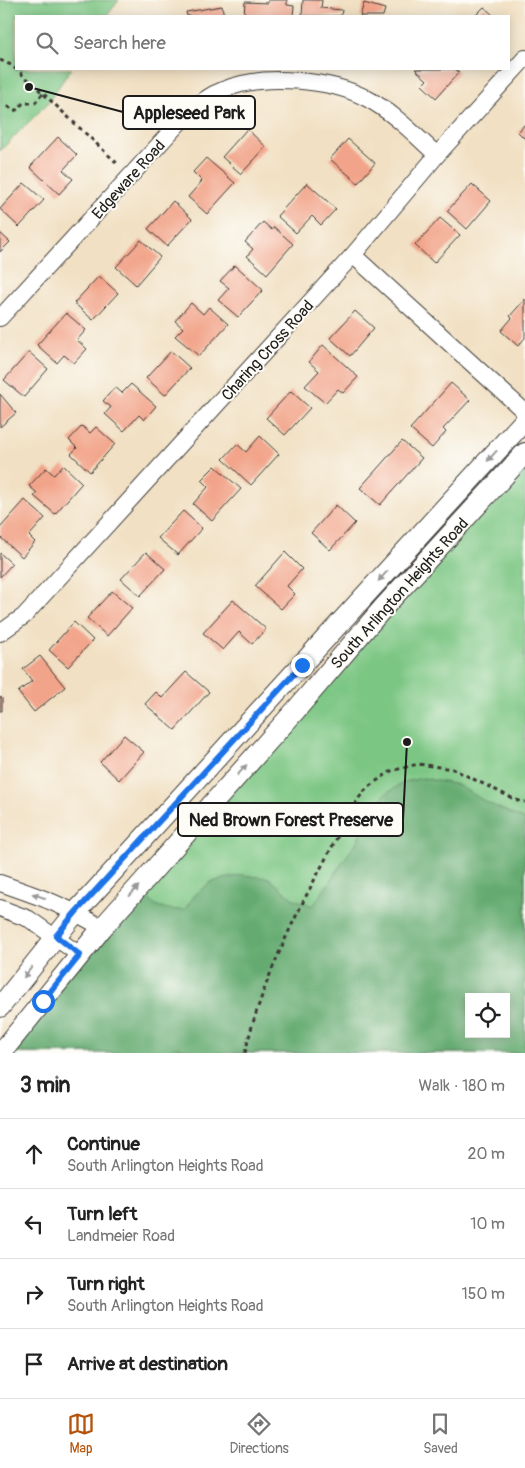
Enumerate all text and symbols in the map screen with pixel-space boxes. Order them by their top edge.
search box [15,15,510,70]
icon: search [33,29,61,57]
text: Search here [73,31,166,55]
callout: Appleseed Park [123,96,255,129]
text: Appleseed Park [133,102,245,125]
street label: Edgeware Road [88,136,170,224]
street label: Charing Cross Road [217,296,318,405]
one-way arrow [486,450,498,462]
street label: South Arlington Heights Road [327,514,473,673]
one-way arrow [377,570,389,582]
route end [291,654,314,677]
one-way arrow [236,764,248,776]
callout: Ned Brown Forest Preserve [178,803,403,836]
text: Ned Brown Forest Preserve [189,809,394,832]
one-way arrow [129,885,140,898]
one-way arrow [31,892,46,899]
one-way arrow [22,965,33,978]
route start [32,990,55,1013]
map controls [465,993,510,1038]
button: locate [465,993,510,1038]
text: 3 min [20,1072,70,1099]
text: Walk · 180 m [418,1076,505,1096]
text: Continue [67,1132,140,1156]
icon: ahead [20,1140,48,1168]
text: 20 m [467,1144,505,1164]
text: South Arlington Heights Road [67,1156,264,1176]
text: Turn left [67,1202,137,1226]
icon: left [20,1210,48,1238]
text: 10 m [470,1214,505,1234]
text: Landmeier Road [67,1226,175,1246]
text: Turn right [67,1272,145,1296]
icon: right [20,1280,48,1308]
text: 150 m [461,1284,505,1304]
text: South Arlington Heights Road [67,1296,264,1316]
icon: arrive [20,1350,48,1378]
text: Arrive at destination [67,1352,228,1376]
tab: Map [67,1410,95,1457]
tab: Directions [229,1410,289,1457]
tab: Saved [423,1410,458,1457]

